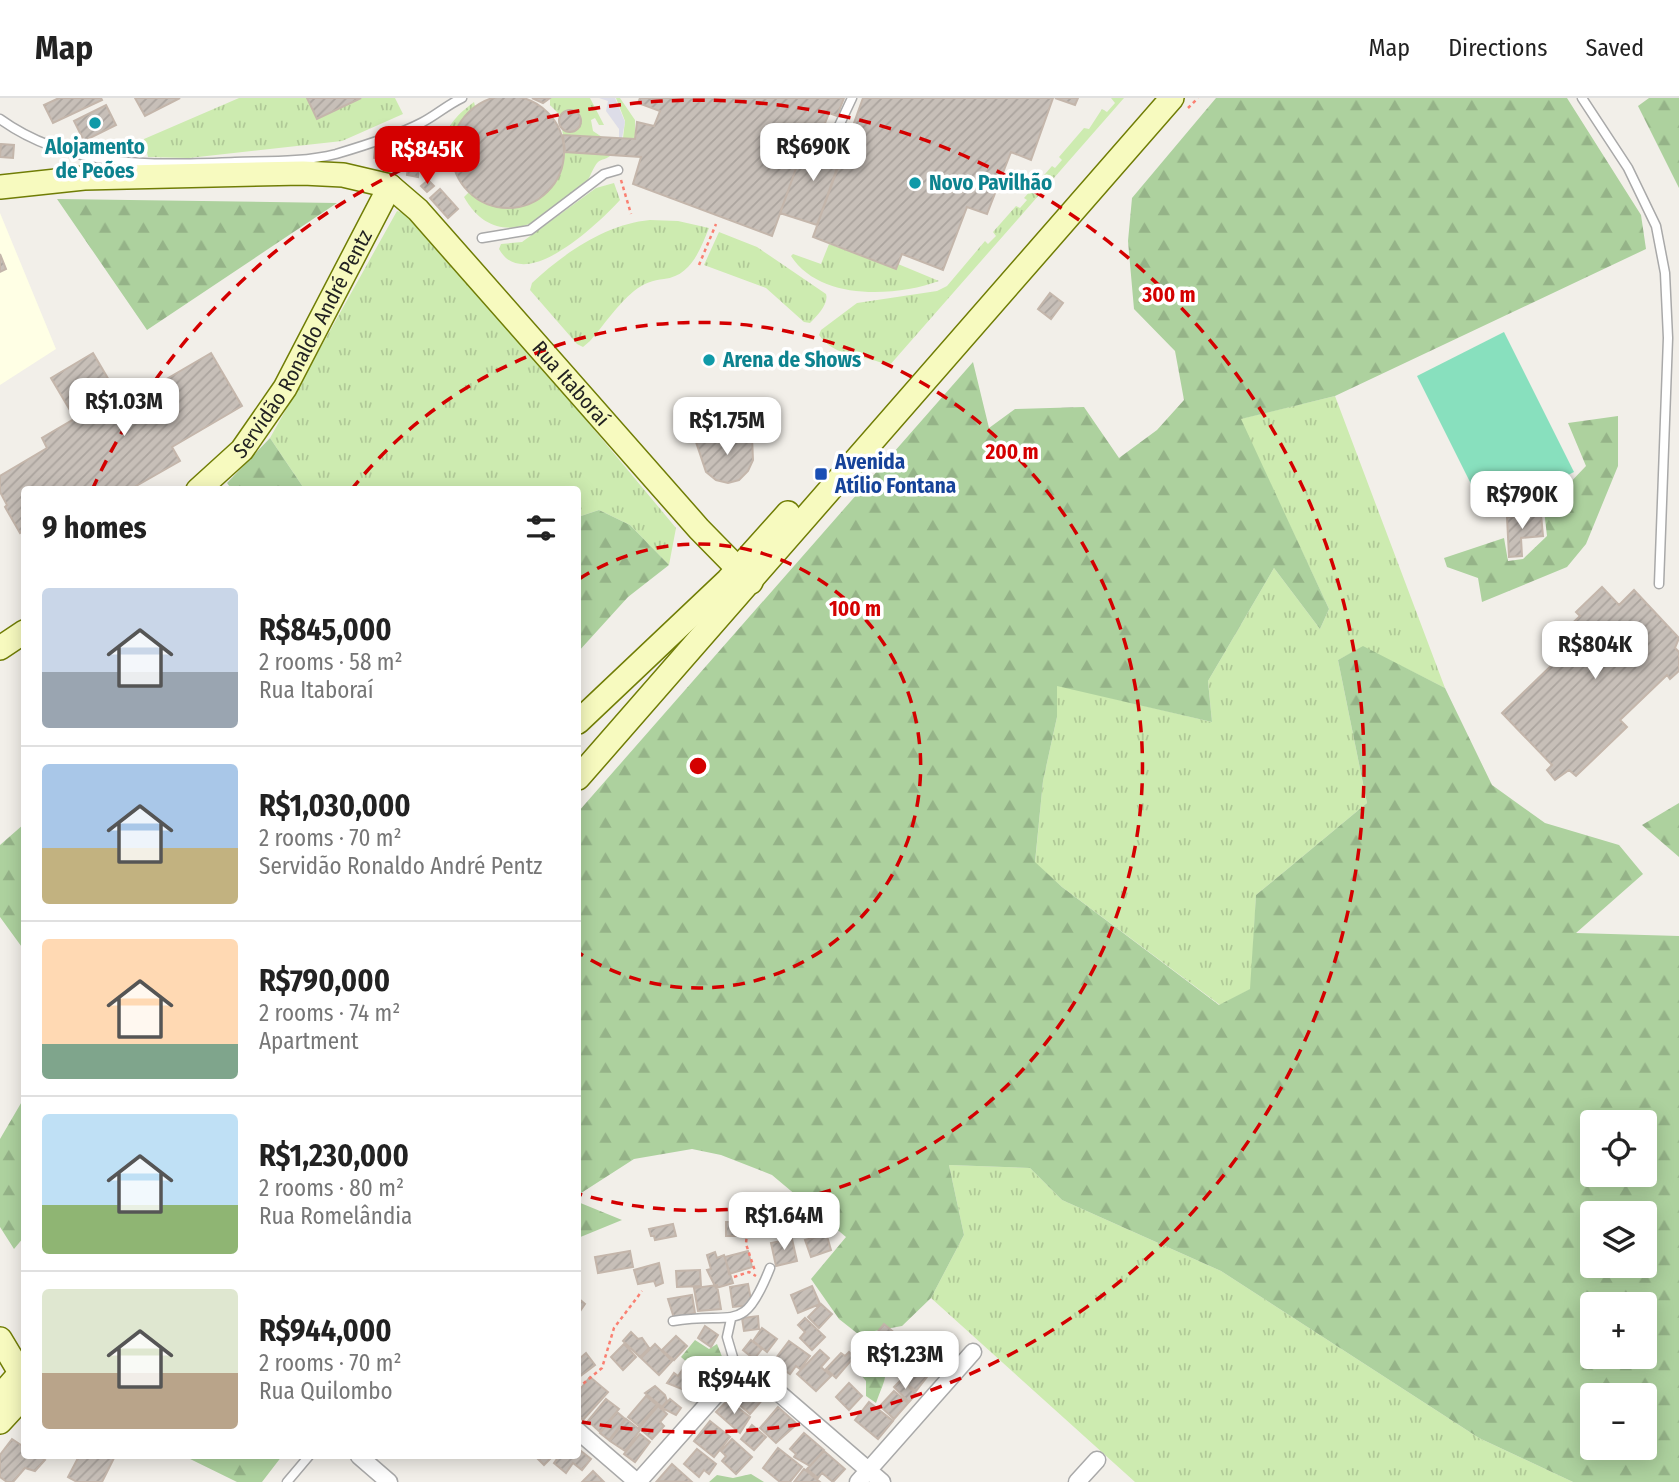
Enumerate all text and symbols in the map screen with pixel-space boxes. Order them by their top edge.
text: Map [35,28,93,68]
text: Map [1369,34,1410,62]
text: Directions [1448,34,1547,62]
text: Saved [1585,34,1644,62]
marker: Alojamento de Peões [87,115,103,131]
pin: R$690K [756,123,870,183]
pin: R$845K [370,126,484,186]
text: R$690K [776,132,850,160]
place label: Alojamento de Peões [44,134,145,184]
text: R$845K [391,135,463,163]
place label: Novo Pavilhão [929,170,1052,196]
marker: Novo Pavilhão [907,175,923,191]
street label: Servidão Ronaldo André Pentz [228,225,378,464]
text: 300 m [1141,282,1196,308]
street label: Rua Itaboraí [526,336,615,431]
place label: Arena de Shows [722,347,861,373]
marker: Arena de Shows [701,352,717,368]
pin: R$1.03M [59,378,189,438]
text: R$1.03M [85,387,163,415]
pin: R$1.75M [662,398,792,457]
text: R$1.75M [689,406,765,434]
text: 200 m [984,439,1039,465]
place label: Avenida Atílio Fontana [834,449,956,499]
marker: Avenida Atílio Fontana [813,466,829,482]
pin: R$790K [1465,472,1579,531]
text: R$790K [1486,480,1558,508]
icon: filters [522,509,560,547]
text: 9 homes [42,510,147,546]
text: 100 m [829,596,881,622]
text: R$845,000 [259,612,392,648]
icon: home [98,616,182,700]
pin: R$804K [1538,622,1652,681]
text: R$804K [1558,630,1632,658]
text: 2 rooms · 58 m² [259,648,403,676]
text: Rua Itaboraí [259,676,374,704]
centre of rings [686,754,710,778]
text: R$1,030,000 [259,788,411,824]
icon: home [98,792,182,876]
text: 2 rooms · 70 m² [259,824,402,852]
text: Servidão Ronaldo André Pentz [259,852,542,880]
text: R$790,000 [259,963,390,999]
icon: home [98,967,182,1051]
text: 2 rooms · 74 m² [259,999,400,1027]
text: Apartment [259,1027,359,1055]
map controls [1580,1110,1657,1460]
button: locate [1580,1110,1657,1187]
text: R$1,230,000 [259,1138,409,1174]
icon: home [98,1142,182,1226]
text: 2 rooms · 80 m² [259,1174,404,1202]
pin: R$1.64M [719,1192,849,1252]
text: R$1.64M [745,1201,823,1229]
button: layers [1580,1201,1657,1278]
text: Rua Romelândia [259,1202,412,1230]
button: + [1580,1292,1657,1369]
text: R$944,000 [259,1313,392,1349]
icon: home [98,1317,182,1401]
pin: R$1.23M [840,1332,970,1391]
text: R$1.23M [867,1340,943,1368]
text: 2 rooms · 70 m² [259,1349,402,1377]
pin: R$944K [677,1356,791,1416]
text: R$944K [698,1365,770,1393]
text: Rua Quilombo [259,1377,393,1405]
button: − [1580,1383,1657,1460]

